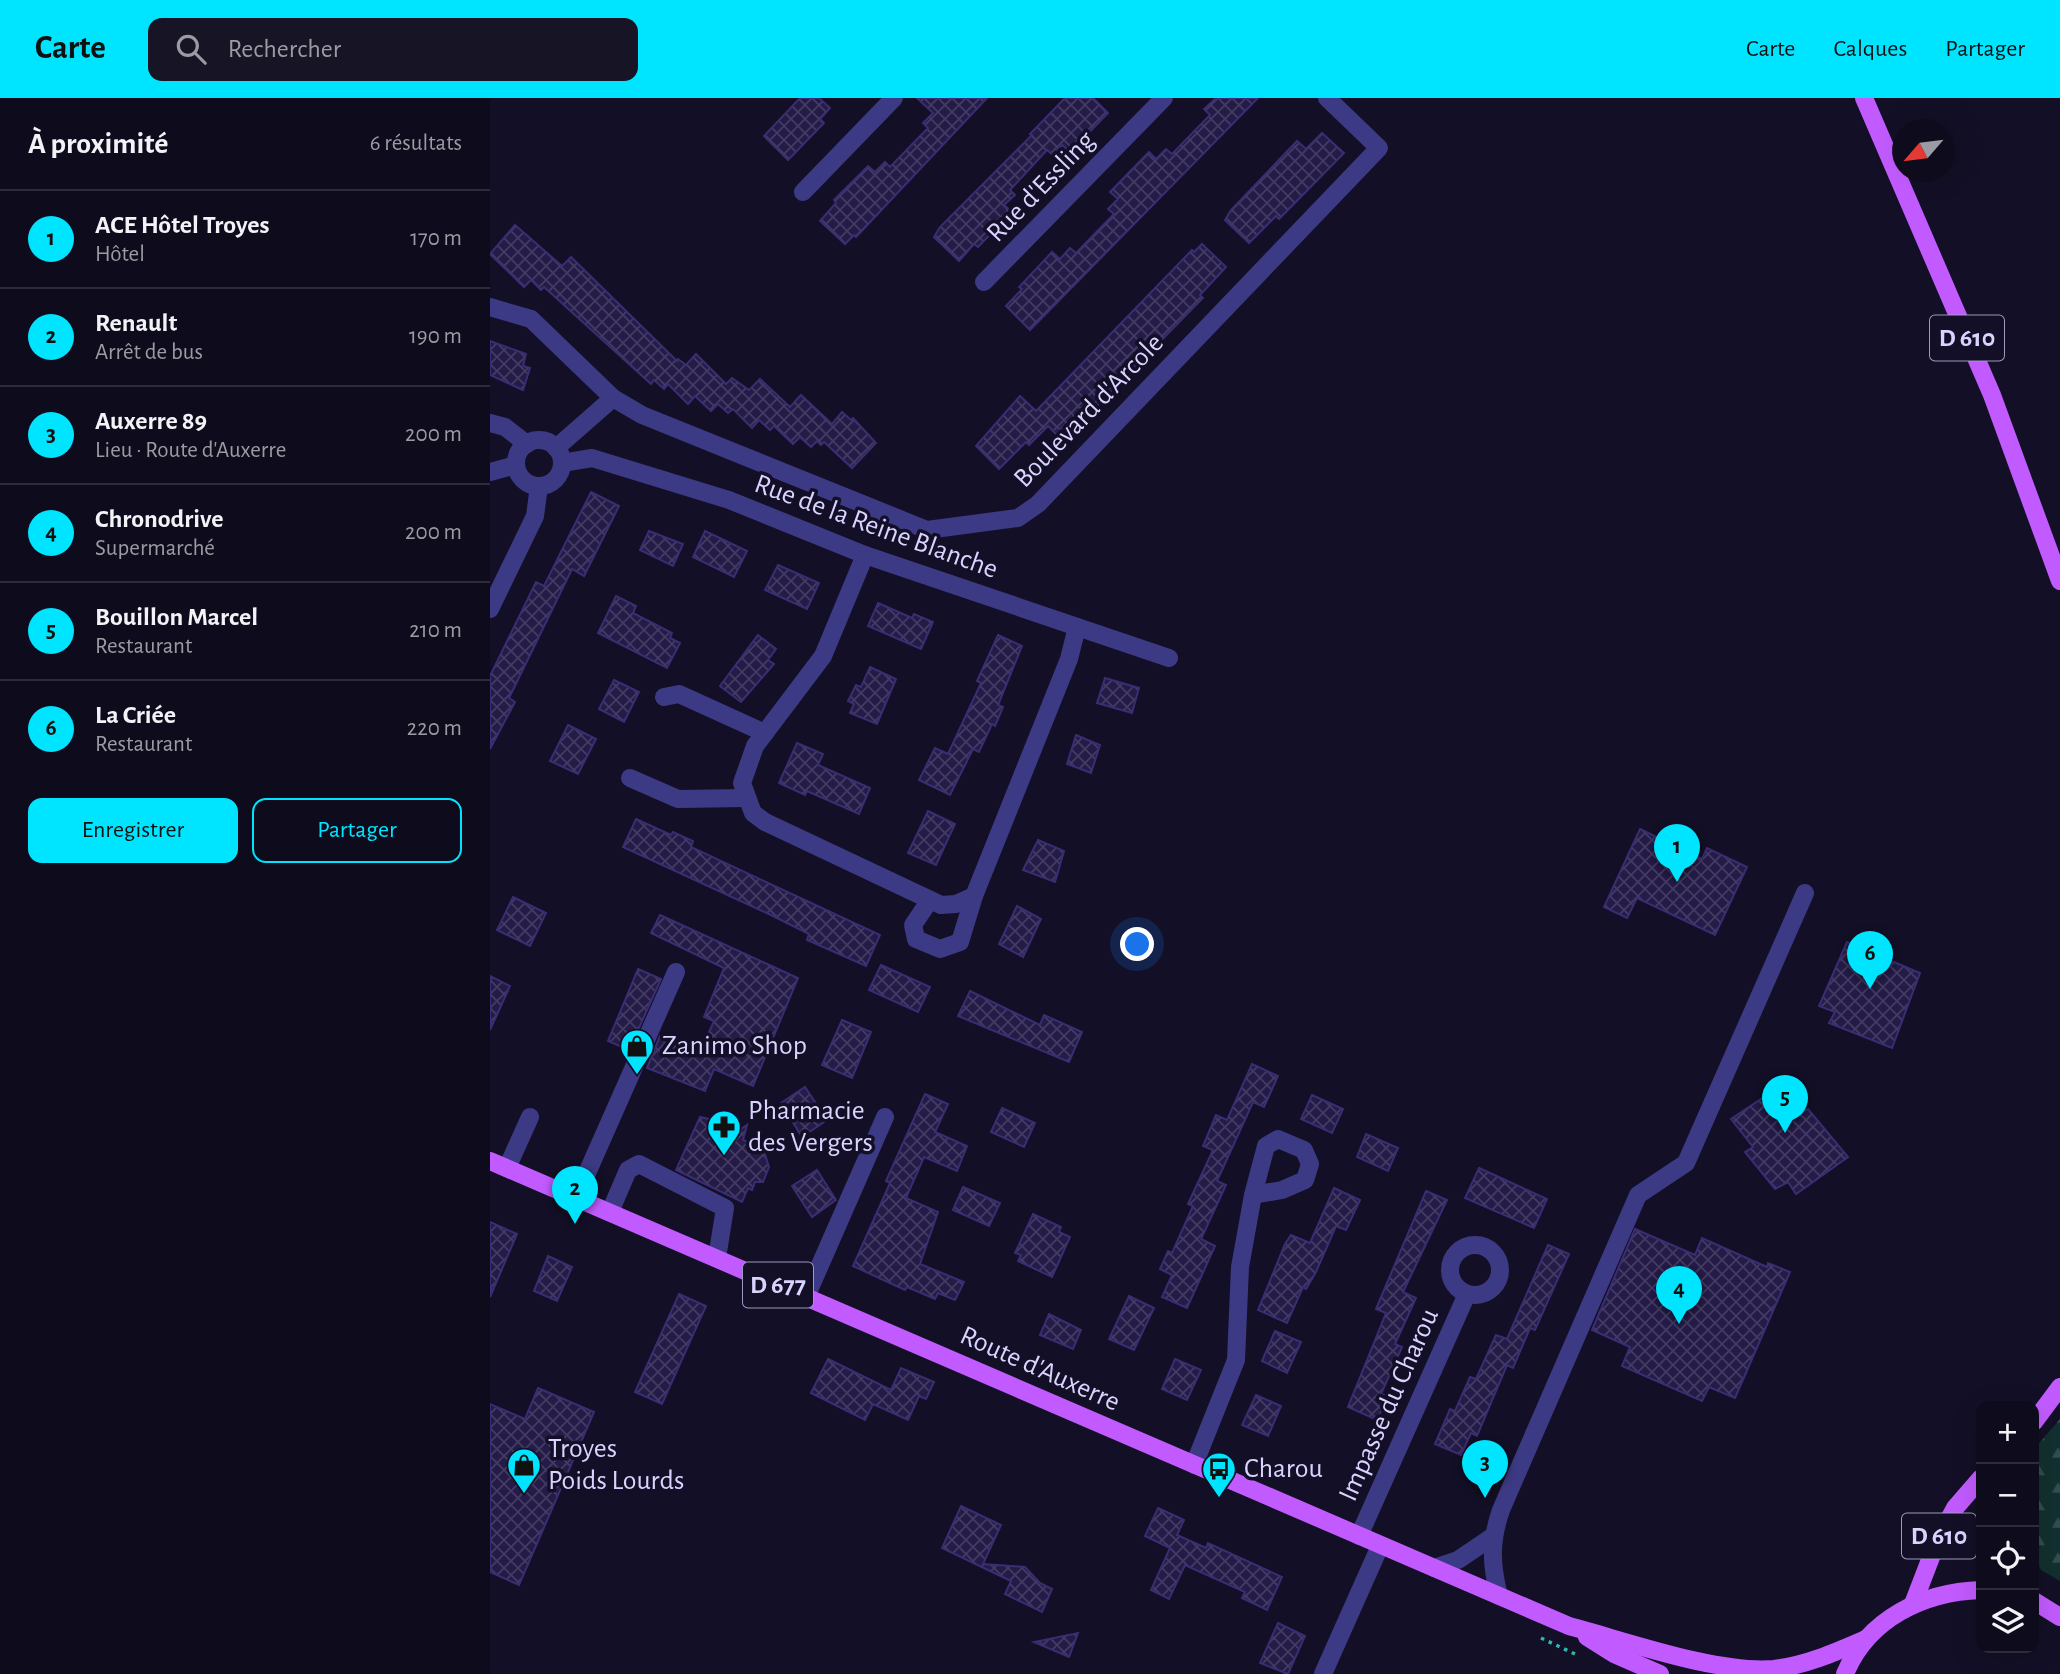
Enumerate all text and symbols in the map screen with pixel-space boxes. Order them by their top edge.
search box [148,18,638,81]
icon: search [172,30,210,68]
text: Carte [35,32,106,65]
text: Rechercher [228,36,341,62]
text: Carte [1746,37,1795,61]
text: Calques [1833,37,1907,61]
text: Partager [1945,37,2025,61]
north arrow [1892,119,1955,182]
street label: Rue d'Essling [982,126,1101,248]
text: À proximité [28,129,168,159]
text: 6 résultats [370,132,462,155]
text: ACE Hôtel Troyes [95,212,269,238]
text: 1 [47,227,55,250]
text: 170 m [410,227,462,250]
text: Hôtel [95,243,145,266]
text: Renault [95,310,177,336]
road number: D 610 [1930,316,2004,360]
text: 2 [46,325,56,348]
text: 190 m [409,325,462,348]
street label: Boulevard d'Arcole [1009,329,1169,493]
text: Arrêt de bus [95,341,203,364]
text: Auxerre 89 [95,408,207,434]
text: 3 [46,423,56,446]
text: 200 m [405,423,462,446]
text: Lieu · Route d'Auxerre [95,439,286,462]
street label: Rue de la Reine Blanche [751,470,1001,584]
text: Chronodrive [95,506,224,532]
text: 4 [45,521,57,544]
text: 200 m [405,521,462,544]
text: Supermarché [95,537,215,560]
text: Bouillon Marcel [95,604,258,630]
text: 5 [46,619,56,642]
text: 210 m [409,619,462,642]
text: Restaurant [95,635,192,658]
text: La Criée [95,702,176,728]
text: 6 [45,717,57,740]
text: 220 m [407,717,462,740]
text: Restaurant [95,733,192,756]
button: Enregistrer [28,798,238,863]
button: Partager [252,798,462,863]
pin: 1 [1654,824,1700,882]
your location [1120,927,1154,961]
pin: 6 [1847,931,1893,989]
shop icon: Zanimo Shop [618,1027,656,1076]
place label: Zanimo Shop [662,1032,807,1060]
pin: 5 [1762,1075,1808,1133]
place label: Pharmacie des Vergers [748,1097,873,1157]
pharmacy icon: Pharmacie des Vergers [705,1108,743,1157]
pin: 2 [552,1166,598,1224]
road number: D 677 [743,1262,813,1308]
pin: 4 [1656,1266,1702,1324]
street label: Impasse du Charou [1334,1305,1444,1505]
street label: Route d'Auxerre [956,1321,1124,1417]
map controls [1976,1401,2039,1653]
button: + [1976,1401,2039,1464]
place label: Troyes Poids Lourds [548,1435,684,1495]
pin: 3 [1462,1440,1508,1498]
shop icon: Troyes Poids Lourds [505,1446,543,1495]
bus stop icon: Charou [1200,1450,1238,1499]
place label: Charou [1244,1455,1323,1483]
button: − [1976,1464,2039,1527]
road number: D 610 [1902,1513,1976,1558]
button: locate [1976,1527,2039,1590]
button: layers [1976,1590,2039,1653]

